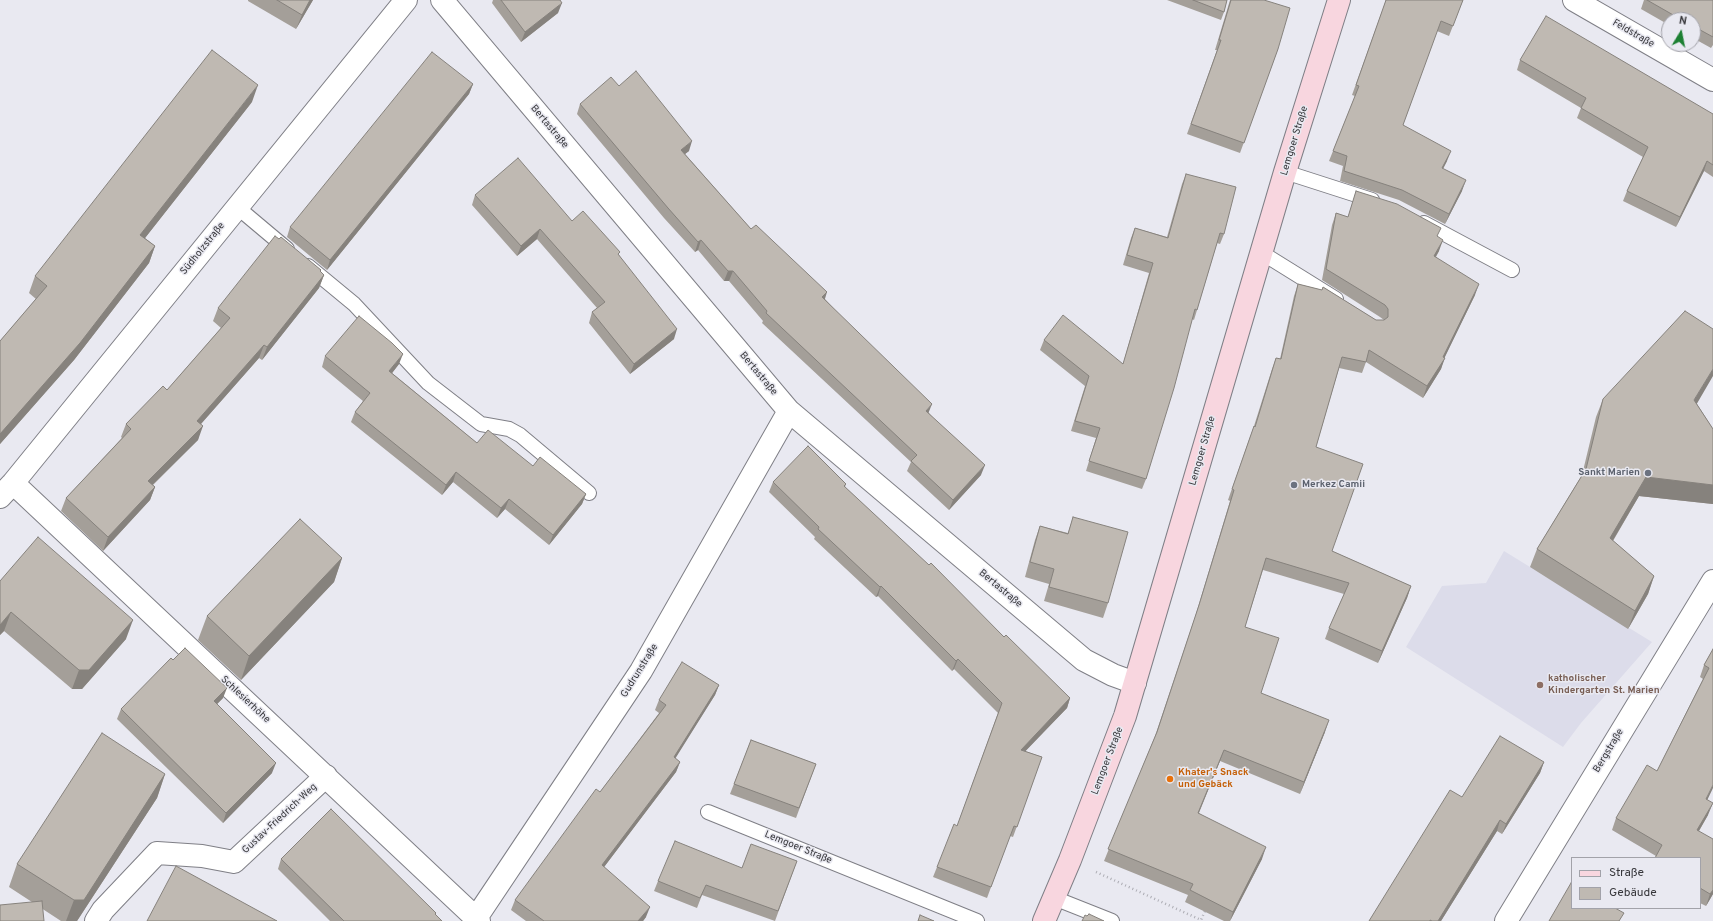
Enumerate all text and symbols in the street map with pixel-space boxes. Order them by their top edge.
north arrow [1661,12,1701,52]
text: N [1678,14,1688,29]
street label: Feldstraße [1610,17,1656,51]
street label: Bertastraße [527,103,571,151]
street label: Lemgoer Straße [1279,105,1311,177]
street label: Südholzstraße [178,220,228,278]
street label: Bertastraße [736,350,780,398]
street label: Lemgoer Straße [1187,415,1219,487]
place label: Sankt Marien [1578,467,1640,479]
marker: Sankt Marien [1643,468,1653,478]
place label: Merkez Camii [1302,479,1365,491]
marker: Merkez Camii [1289,480,1299,490]
street label: Bertastraße [976,567,1024,611]
street label: Gudrunstraße [619,642,661,700]
place label: katholischer Kindergarten St. Marien [1548,673,1660,696]
street label: Schlesierhöhe [218,674,272,726]
marker: katholischer Kindergarten St. Marien [1535,680,1545,690]
street label: Lemgoer Straße [1090,725,1126,797]
street label: Bergstraße [1591,727,1627,775]
place label: Khater's Snack und Gebäck [1178,767,1249,790]
marker: Khater's Snack und Gebäck [1165,774,1175,784]
street label: Gustav-Friedrich-Weg [240,781,320,857]
street label: Lemgoer Straße [762,829,834,867]
legend [1571,857,1701,909]
text: Straße [1609,865,1644,881]
text: Gebäude [1609,885,1657,901]

